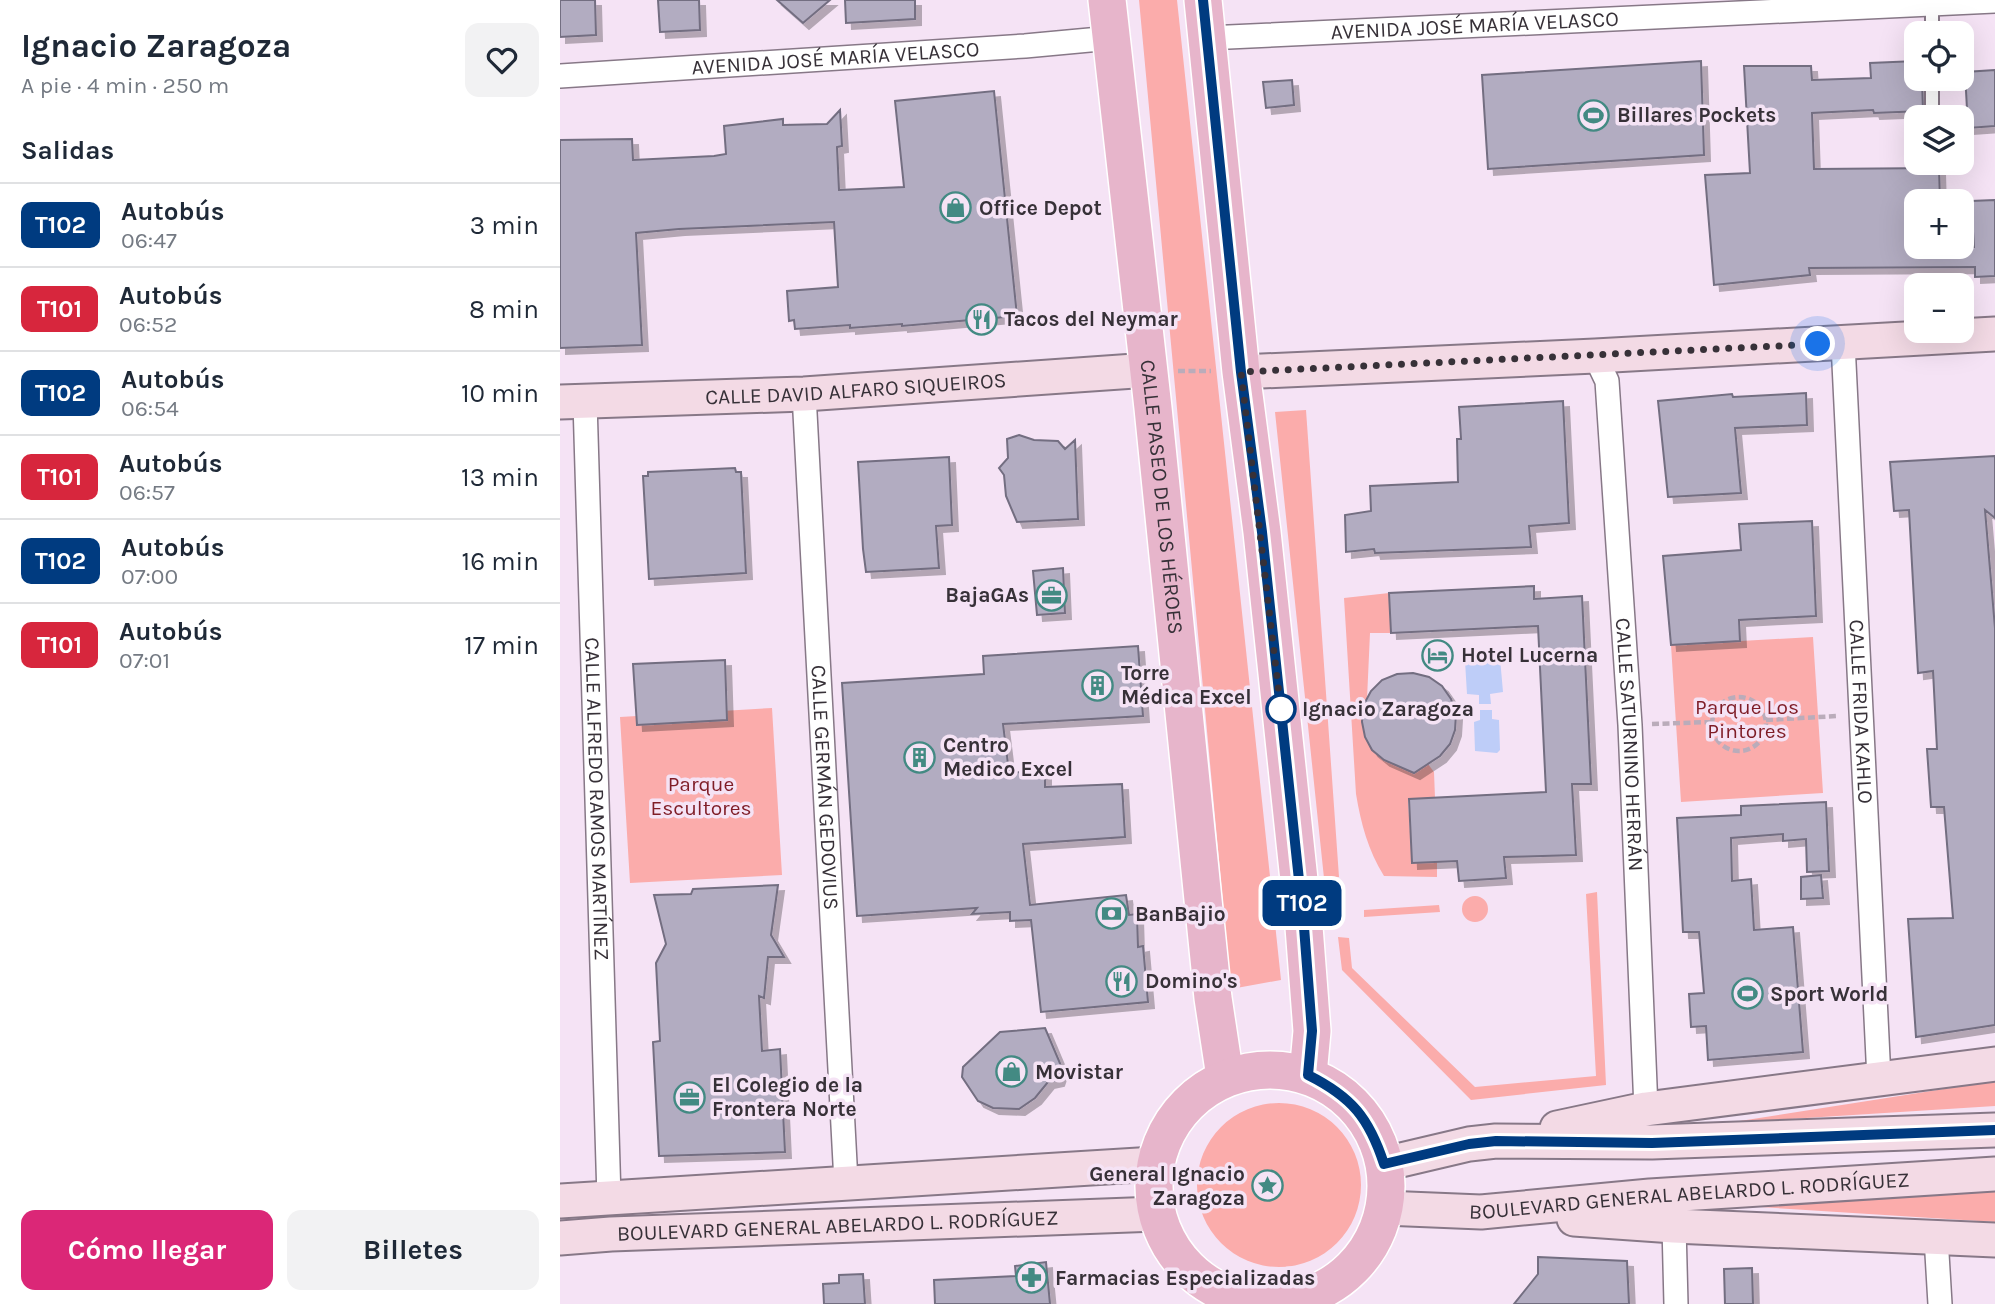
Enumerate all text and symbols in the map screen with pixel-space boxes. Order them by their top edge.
street label: AVENIDA JOSÉ MARÍA VELASCO [1330,7,1619,44]
map controls [1904,21,1974,343]
button: locate [1904,21,1974,91]
button: heart [465,23,539,97]
text: Ignacio Zaragoza [21,27,291,65]
street label: AVENIDA JOSÉ MARÍA VELASCO [691,37,980,79]
text: A pie · 4 min · 250 m [21,72,229,99]
sports icon: Billares Pockets [1577,98,1611,132]
place label: Billares Pockets [1617,103,1776,127]
button: layers [1904,105,1974,175]
text: Salidas [21,135,114,166]
button: + [1904,189,1974,259]
shop icon: Office Depot [939,191,973,225]
text: Autobús [121,196,225,227]
place label: Office Depot [979,196,1102,220]
text: 3 min [470,210,539,241]
text: T102 [35,211,86,239]
text: 06:47 [121,227,177,254]
button: − [1904,273,1974,343]
text: Autobús [119,280,223,311]
text: 8 min [469,294,539,325]
text: T101 [37,295,82,323]
restaurant icon: Tacos del Neymar [964,302,998,336]
place label: Tacos del Neymar [1004,307,1179,331]
text: 06:52 [119,311,177,338]
your location [1800,326,1835,361]
street label: CALLE PASEO DE LOS HÉROES [1136,358,1188,635]
text: Autobús [121,364,225,395]
street label: CALLE DAVID ALFARO SIQUEIROS [705,368,1007,409]
text: 10 min [461,378,539,409]
text: T102 [35,379,86,407]
text: 06:54 [121,395,179,422]
text: Autobús [119,448,223,479]
text: 13 min [461,462,539,493]
text: T101 [37,463,82,491]
text: 06:57 [119,479,175,506]
text: Autobús [121,532,225,563]
text: 16 min [462,546,539,577]
text: T102 [35,547,86,575]
text: 07:00 [121,563,178,590]
office icon: BajaGAs [1035,578,1069,612]
place label: BajaGAs [945,583,1029,607]
text: Autobús [119,616,223,647]
street label: CALLE SATURNINO HERRÁN [1611,617,1648,872]
street label: CALLE FRIDA KAHLO [1845,619,1878,804]
text: 17 min [464,630,539,661]
text: T101 [37,631,82,659]
street label: CALLE ALFREDO RAMOS MARTÍNEZ [580,637,614,961]
hotel icon: Hotel Lucerna [1421,638,1455,672]
place label: Hotel Lucerna [1461,643,1598,667]
text: 07:01 [119,647,170,674]
place label: Torre Médica Excel [1121,661,1252,709]
street label: CALLE GERMÁN GEDOVIUS [806,664,843,911]
building icon: Torre Médica Excel [1081,668,1115,702]
marker: Ignacio Zaragoza [1266,694,1296,724]
park label: Parque Los Pintores [1695,695,1799,743]
place label: Ignacio Zaragoza [1302,697,1474,721]
place label: Centro Medico Excel [943,733,1073,781]
building icon: Centro Medico Excel [903,740,937,774]
park label: Parque Escultores [650,772,752,820]
line badge: T102 [1253,880,1351,926]
text: T102 [1276,889,1328,917]
bank icon: BanBajio [1095,897,1129,931]
place label: BanBajio [1135,902,1226,926]
restaurant icon: Domino's [1105,964,1139,998]
place label: Domino's [1145,969,1238,993]
sports icon: Sport World [1730,977,1764,1011]
place label: Sport World [1770,982,1888,1006]
shop icon: Movistar [995,1055,1029,1089]
place label: Movistar [1035,1060,1124,1084]
place label: El Colegio de la Frontera Norte [712,1073,863,1121]
office icon: El Colegio de la Frontera Norte [672,1080,706,1114]
place label: General Ignacio Zaragoza [1089,1162,1245,1210]
street label: BOULEVARD GENERAL ABELARDO L. RODRÍGUEZ [1469,1167,1910,1224]
place icon: General Ignacio Zaragoza [1251,1169,1285,1203]
street label: BOULEVARD GENERAL ABELARDO L. RODRÍGUEZ [617,1206,1059,1246]
button: Cómo llegar [21,1210,273,1290]
button: Billetes [287,1210,539,1290]
pharmacy icon: Farmacias Especializadas [1015,1261,1049,1295]
place label: Farmacias Especializadas [1055,1266,1315,1290]

